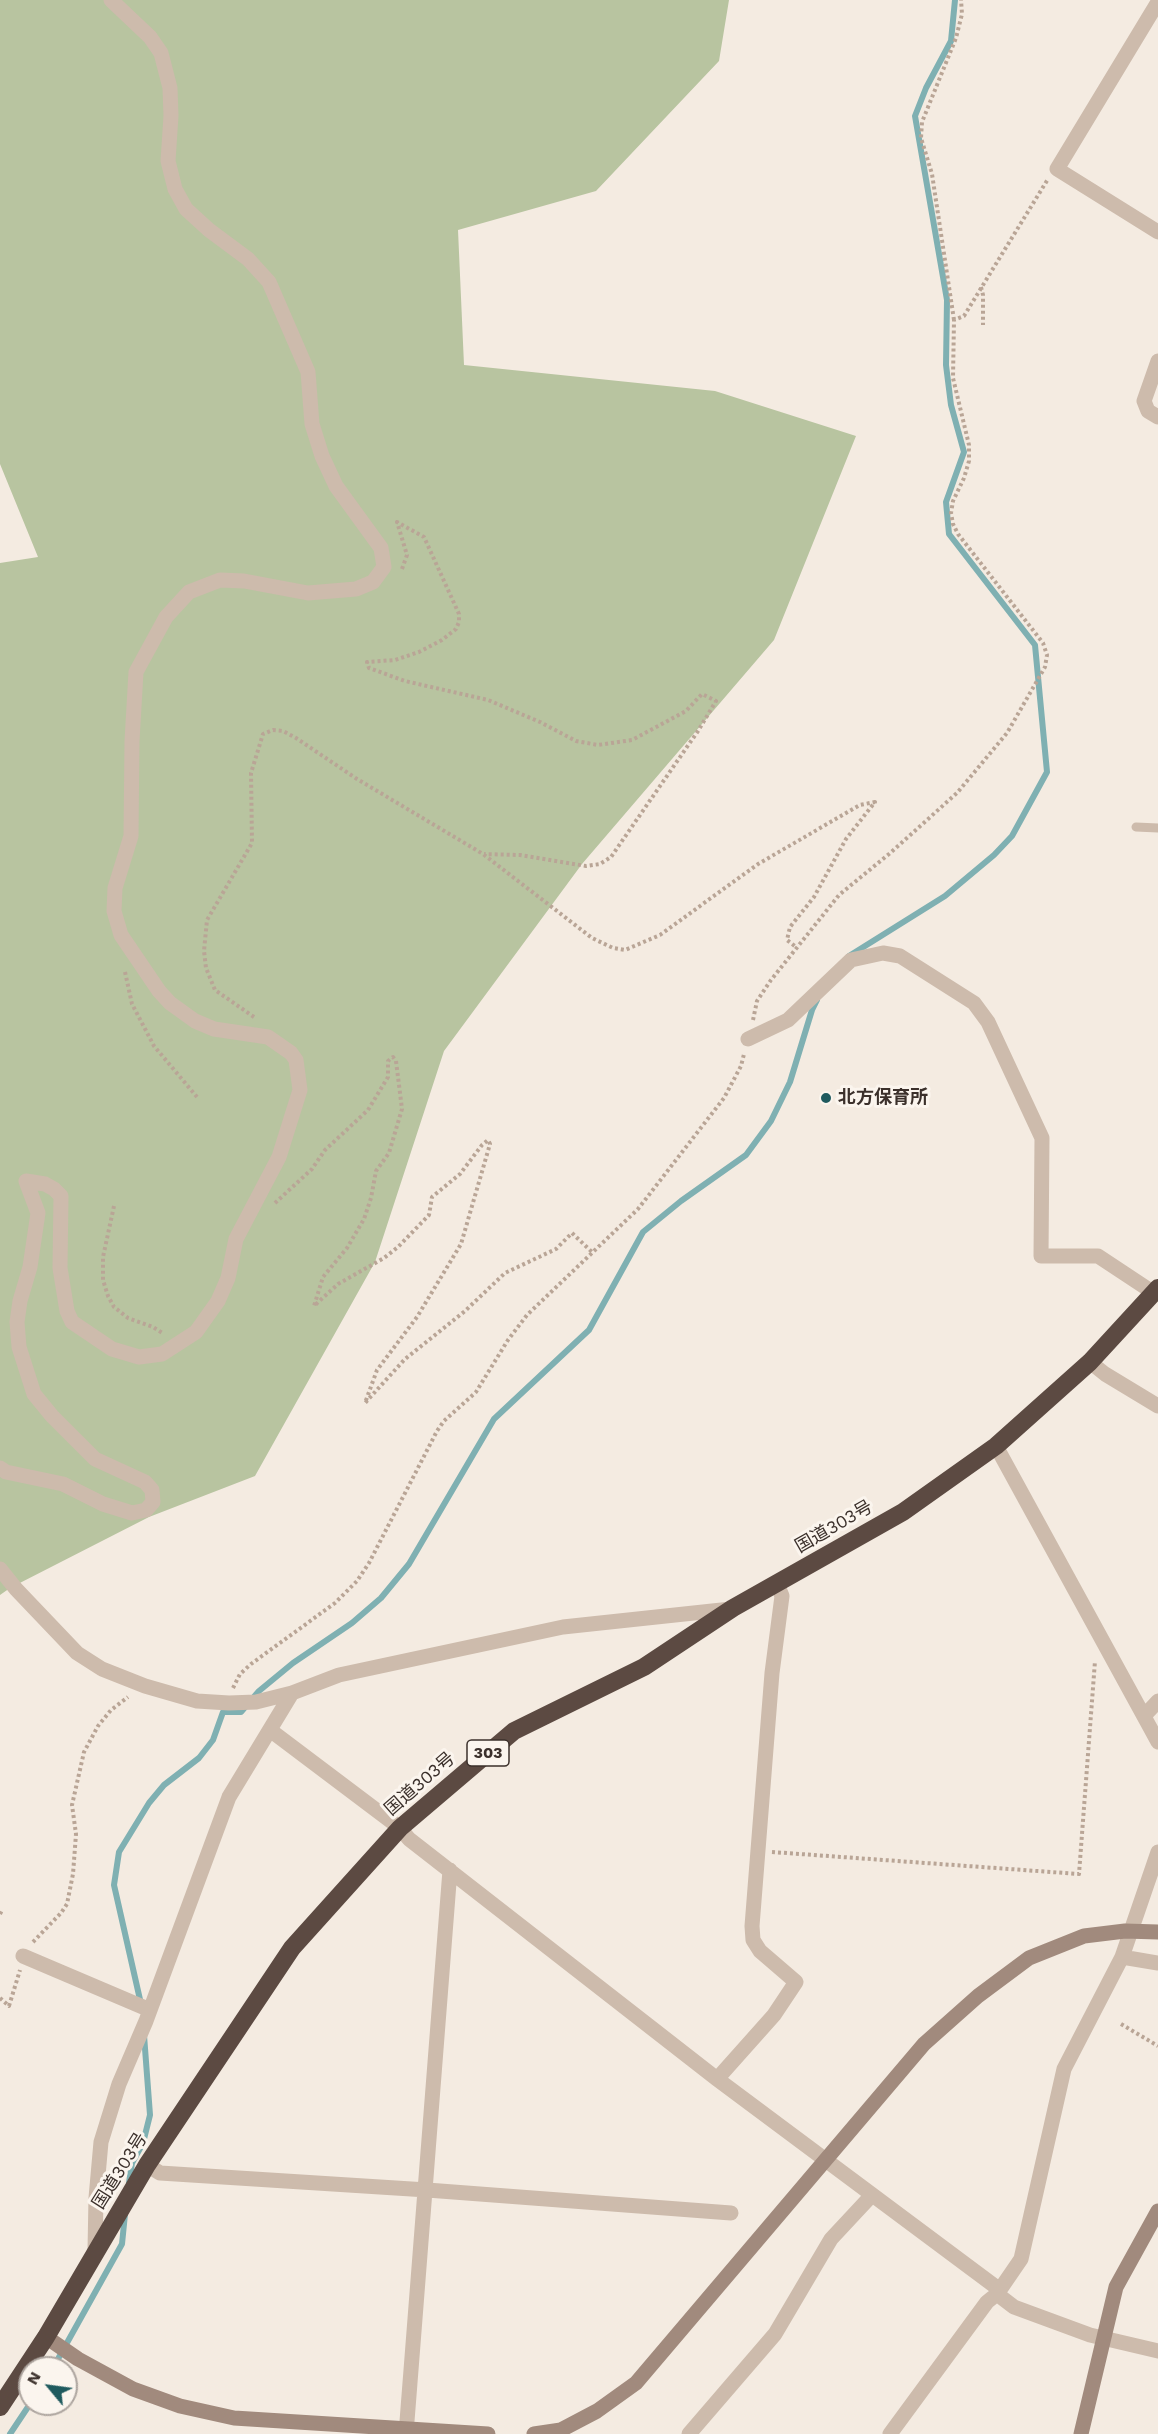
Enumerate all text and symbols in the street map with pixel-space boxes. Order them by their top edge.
place label: 北方保育所 [838,1087,928,1109]
marker: 北方保育所 [819,1091,833,1105]
street label: 国道303号 [791,1496,877,1558]
road number: 303 [467,1740,509,1766]
street label: 国道303号 [381,1748,459,1820]
street label: 国道303号 [88,2129,152,2213]
north arrow [18,2356,78,2416]
text: N [22,2368,45,2388]

